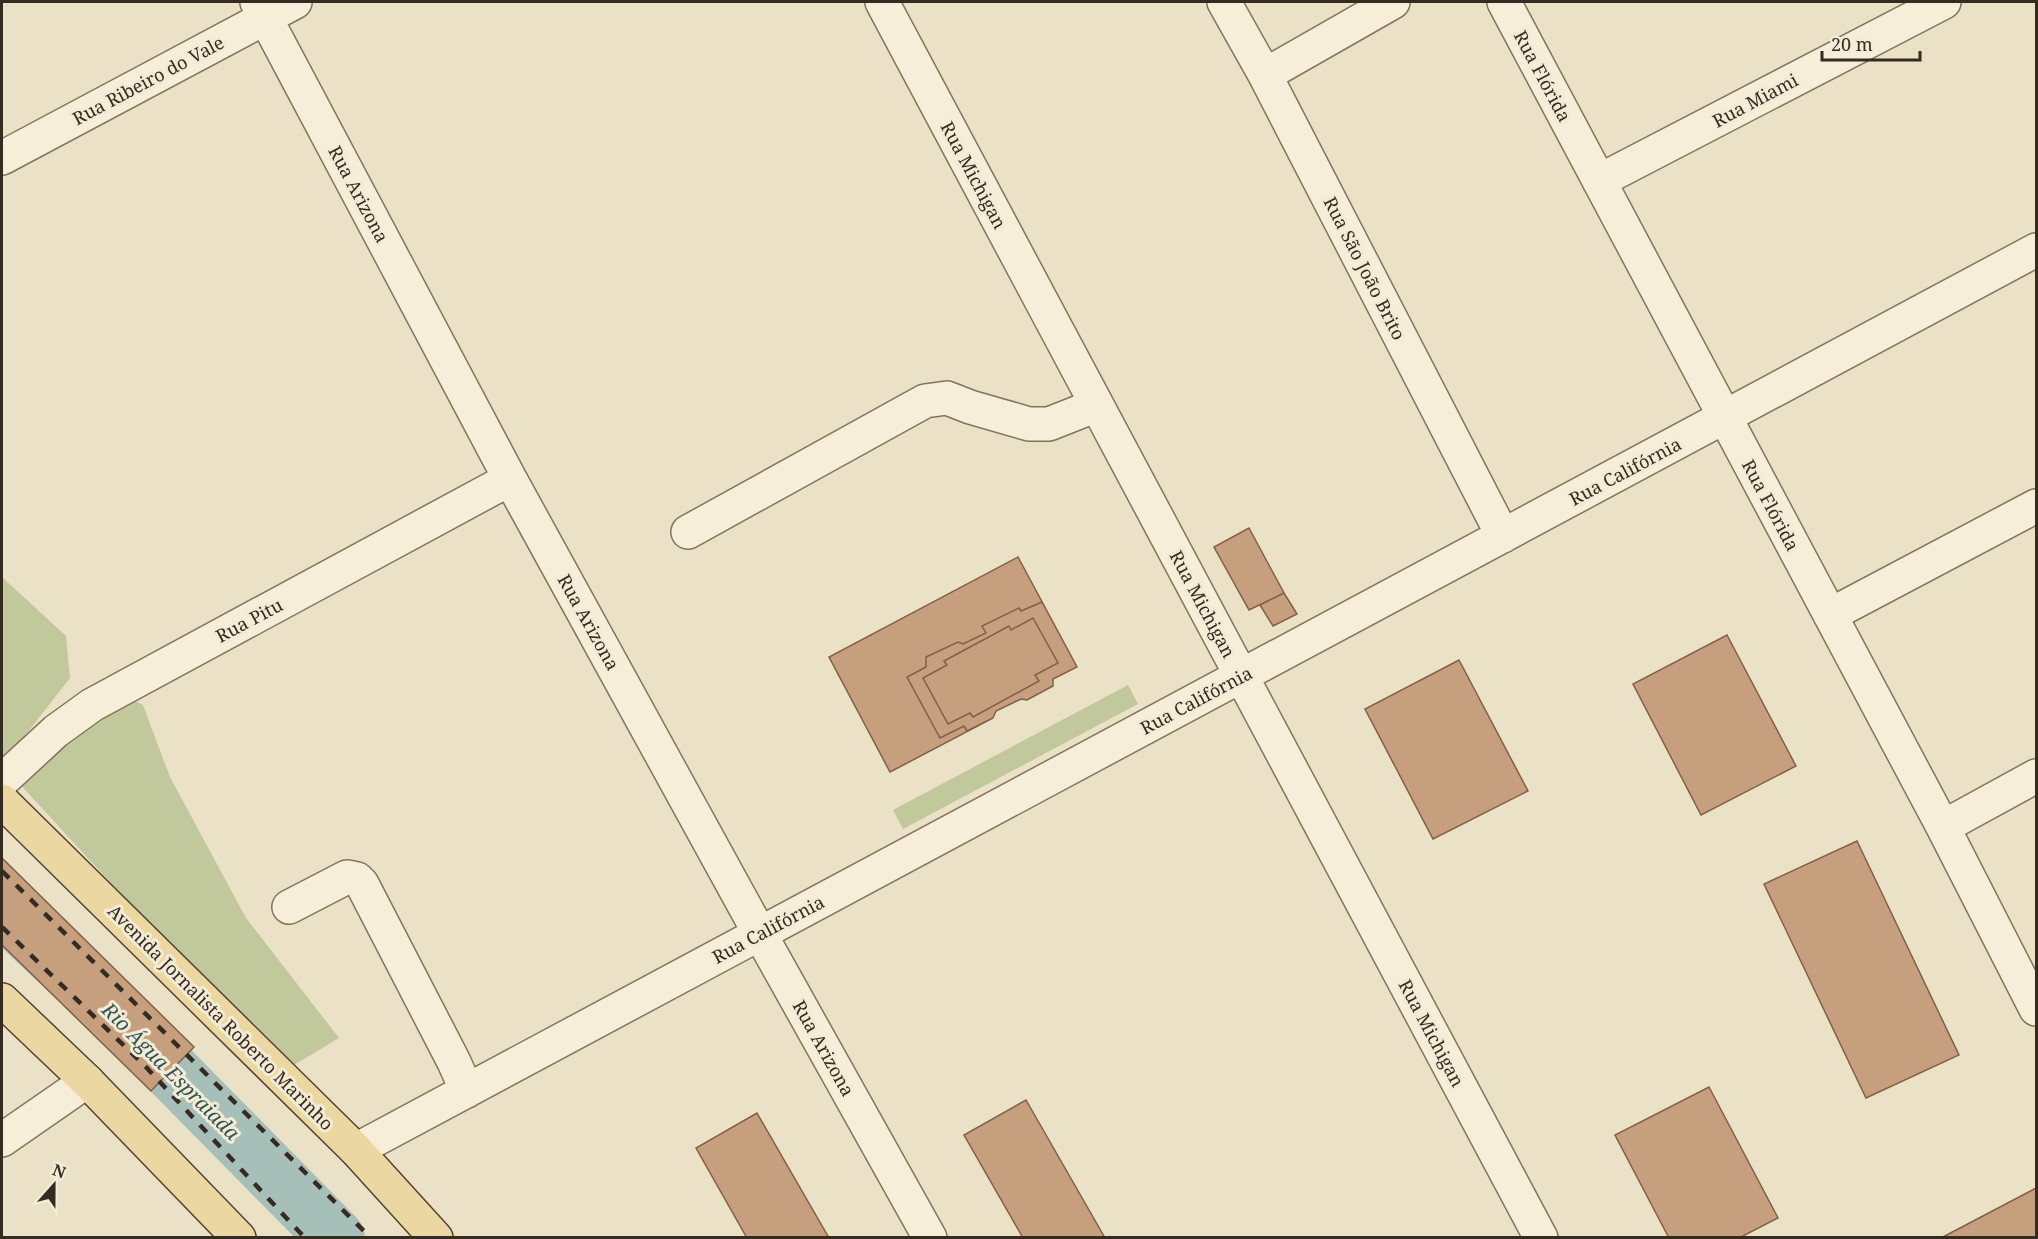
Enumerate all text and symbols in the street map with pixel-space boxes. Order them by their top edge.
scale bar [1822,24,1920,62]
street label: Rua Flórida [1509,26,1577,126]
street label: Rua Ribeiro do Vale [68,30,228,130]
text: 20 m [1831,32,1873,56]
street label: Rua Miami [1708,67,1802,133]
street label: Rua Michigan [936,117,1013,233]
street label: Rua Arizona [323,141,395,247]
street label: Rua São João Brito [1318,192,1412,344]
street label: Rua Califórnia [1565,431,1685,511]
street label: Rua Flórida [1737,455,1805,555]
street label: Rua Michigan [1165,546,1242,662]
street label: Rua Arizona [553,570,625,674]
street label: Rua Pitu [211,592,287,648]
street label: Rua Califórnia [1136,660,1256,740]
street label: Rua Califórnia [708,889,828,969]
street label: Avenida Jornalista Roberto Marinho [103,899,339,1135]
street label: Rua Michigan [1394,975,1471,1091]
water label: Rio Água Espraiada [96,996,246,1146]
street label: Rua Arizona [788,996,860,1100]
north arrow [24,1155,84,1215]
text: N [50,1158,70,1184]

